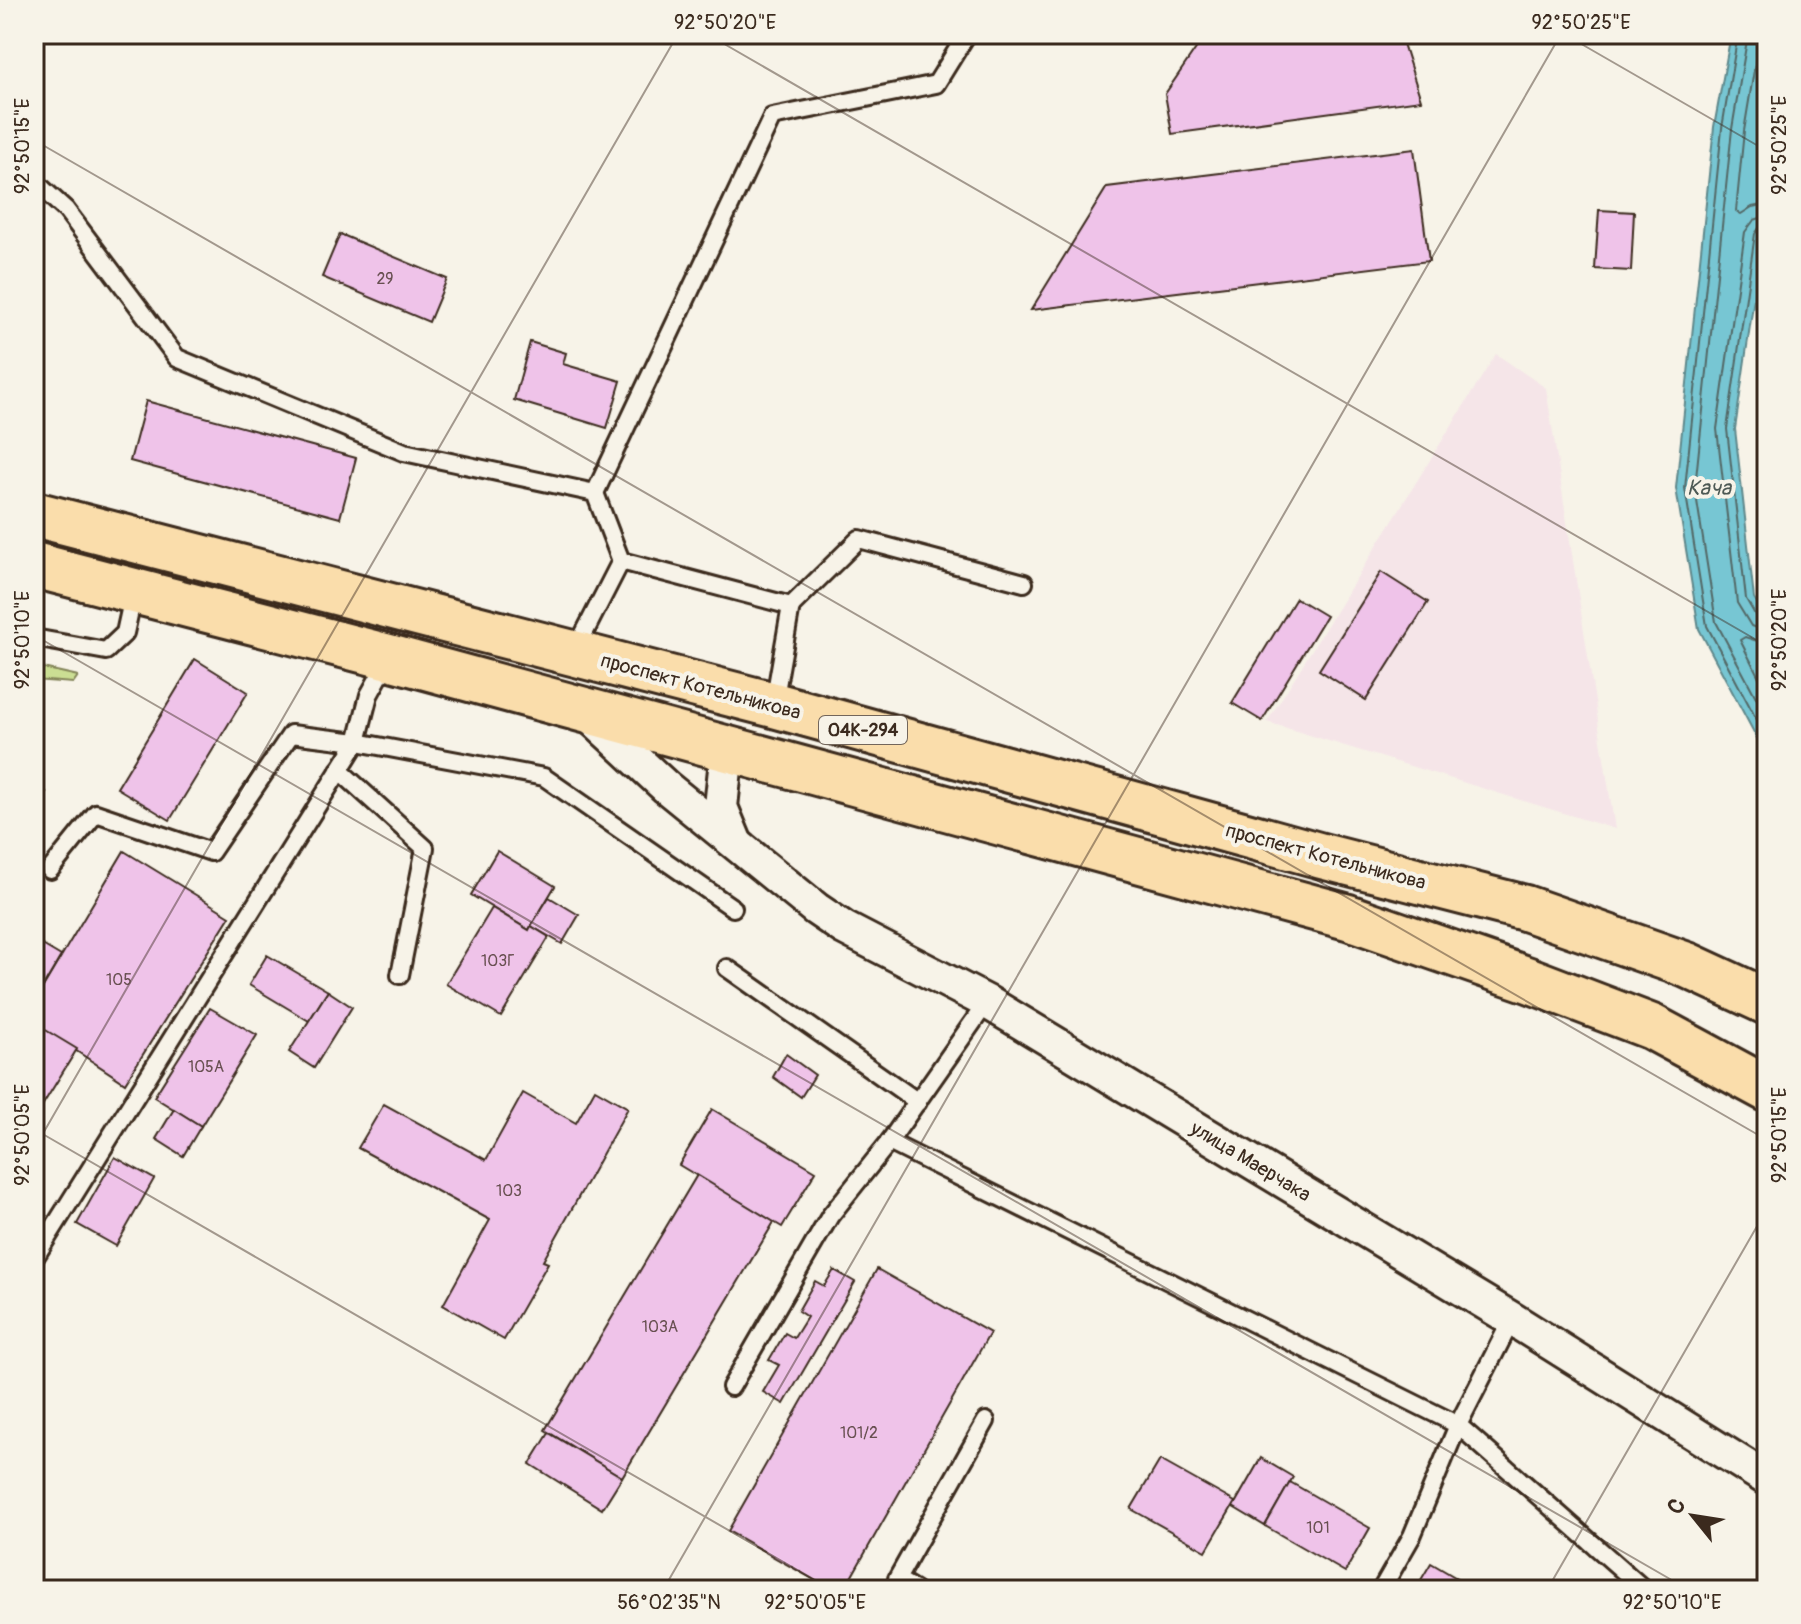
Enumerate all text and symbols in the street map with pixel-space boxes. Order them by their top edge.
text: 92°50'20"E [674,10,776,35]
text: 92°50'25"E [1531,10,1631,35]
text: 92°50'25"E [1767,95,1792,195]
text: 92°50'15"E [10,98,35,194]
house number: 29 [376,269,394,289]
water label: Кача [1687,474,1733,502]
text: 92°50'20"E [1767,589,1792,691]
text: 92°50'10"E [10,591,35,689]
street label: проспект Котельникова [598,648,804,725]
road number: 04К-294 [819,716,907,744]
street label: проспект Котельникова [1223,818,1429,895]
house number: 103Г [481,951,515,971]
house number: 105 [106,970,132,990]
house number: 105А [188,1057,224,1077]
text: 92°50'05"E [10,1084,35,1186]
text: 92°50'15"E [1767,1087,1792,1183]
street label: улица Маерчака [1185,1115,1316,1207]
house number: 103 [496,1181,522,1201]
house number: 103А [642,1317,678,1337]
house number: 101/2 [840,1423,878,1443]
north arrow [1653,1476,1733,1556]
text: С [1661,1493,1692,1519]
house number: 101 [1306,1518,1330,1538]
text: 56°02'35"N [617,1590,721,1615]
text: 92°50'05"E [764,1590,866,1615]
text: 92°50'10"E [1623,1590,1721,1615]

